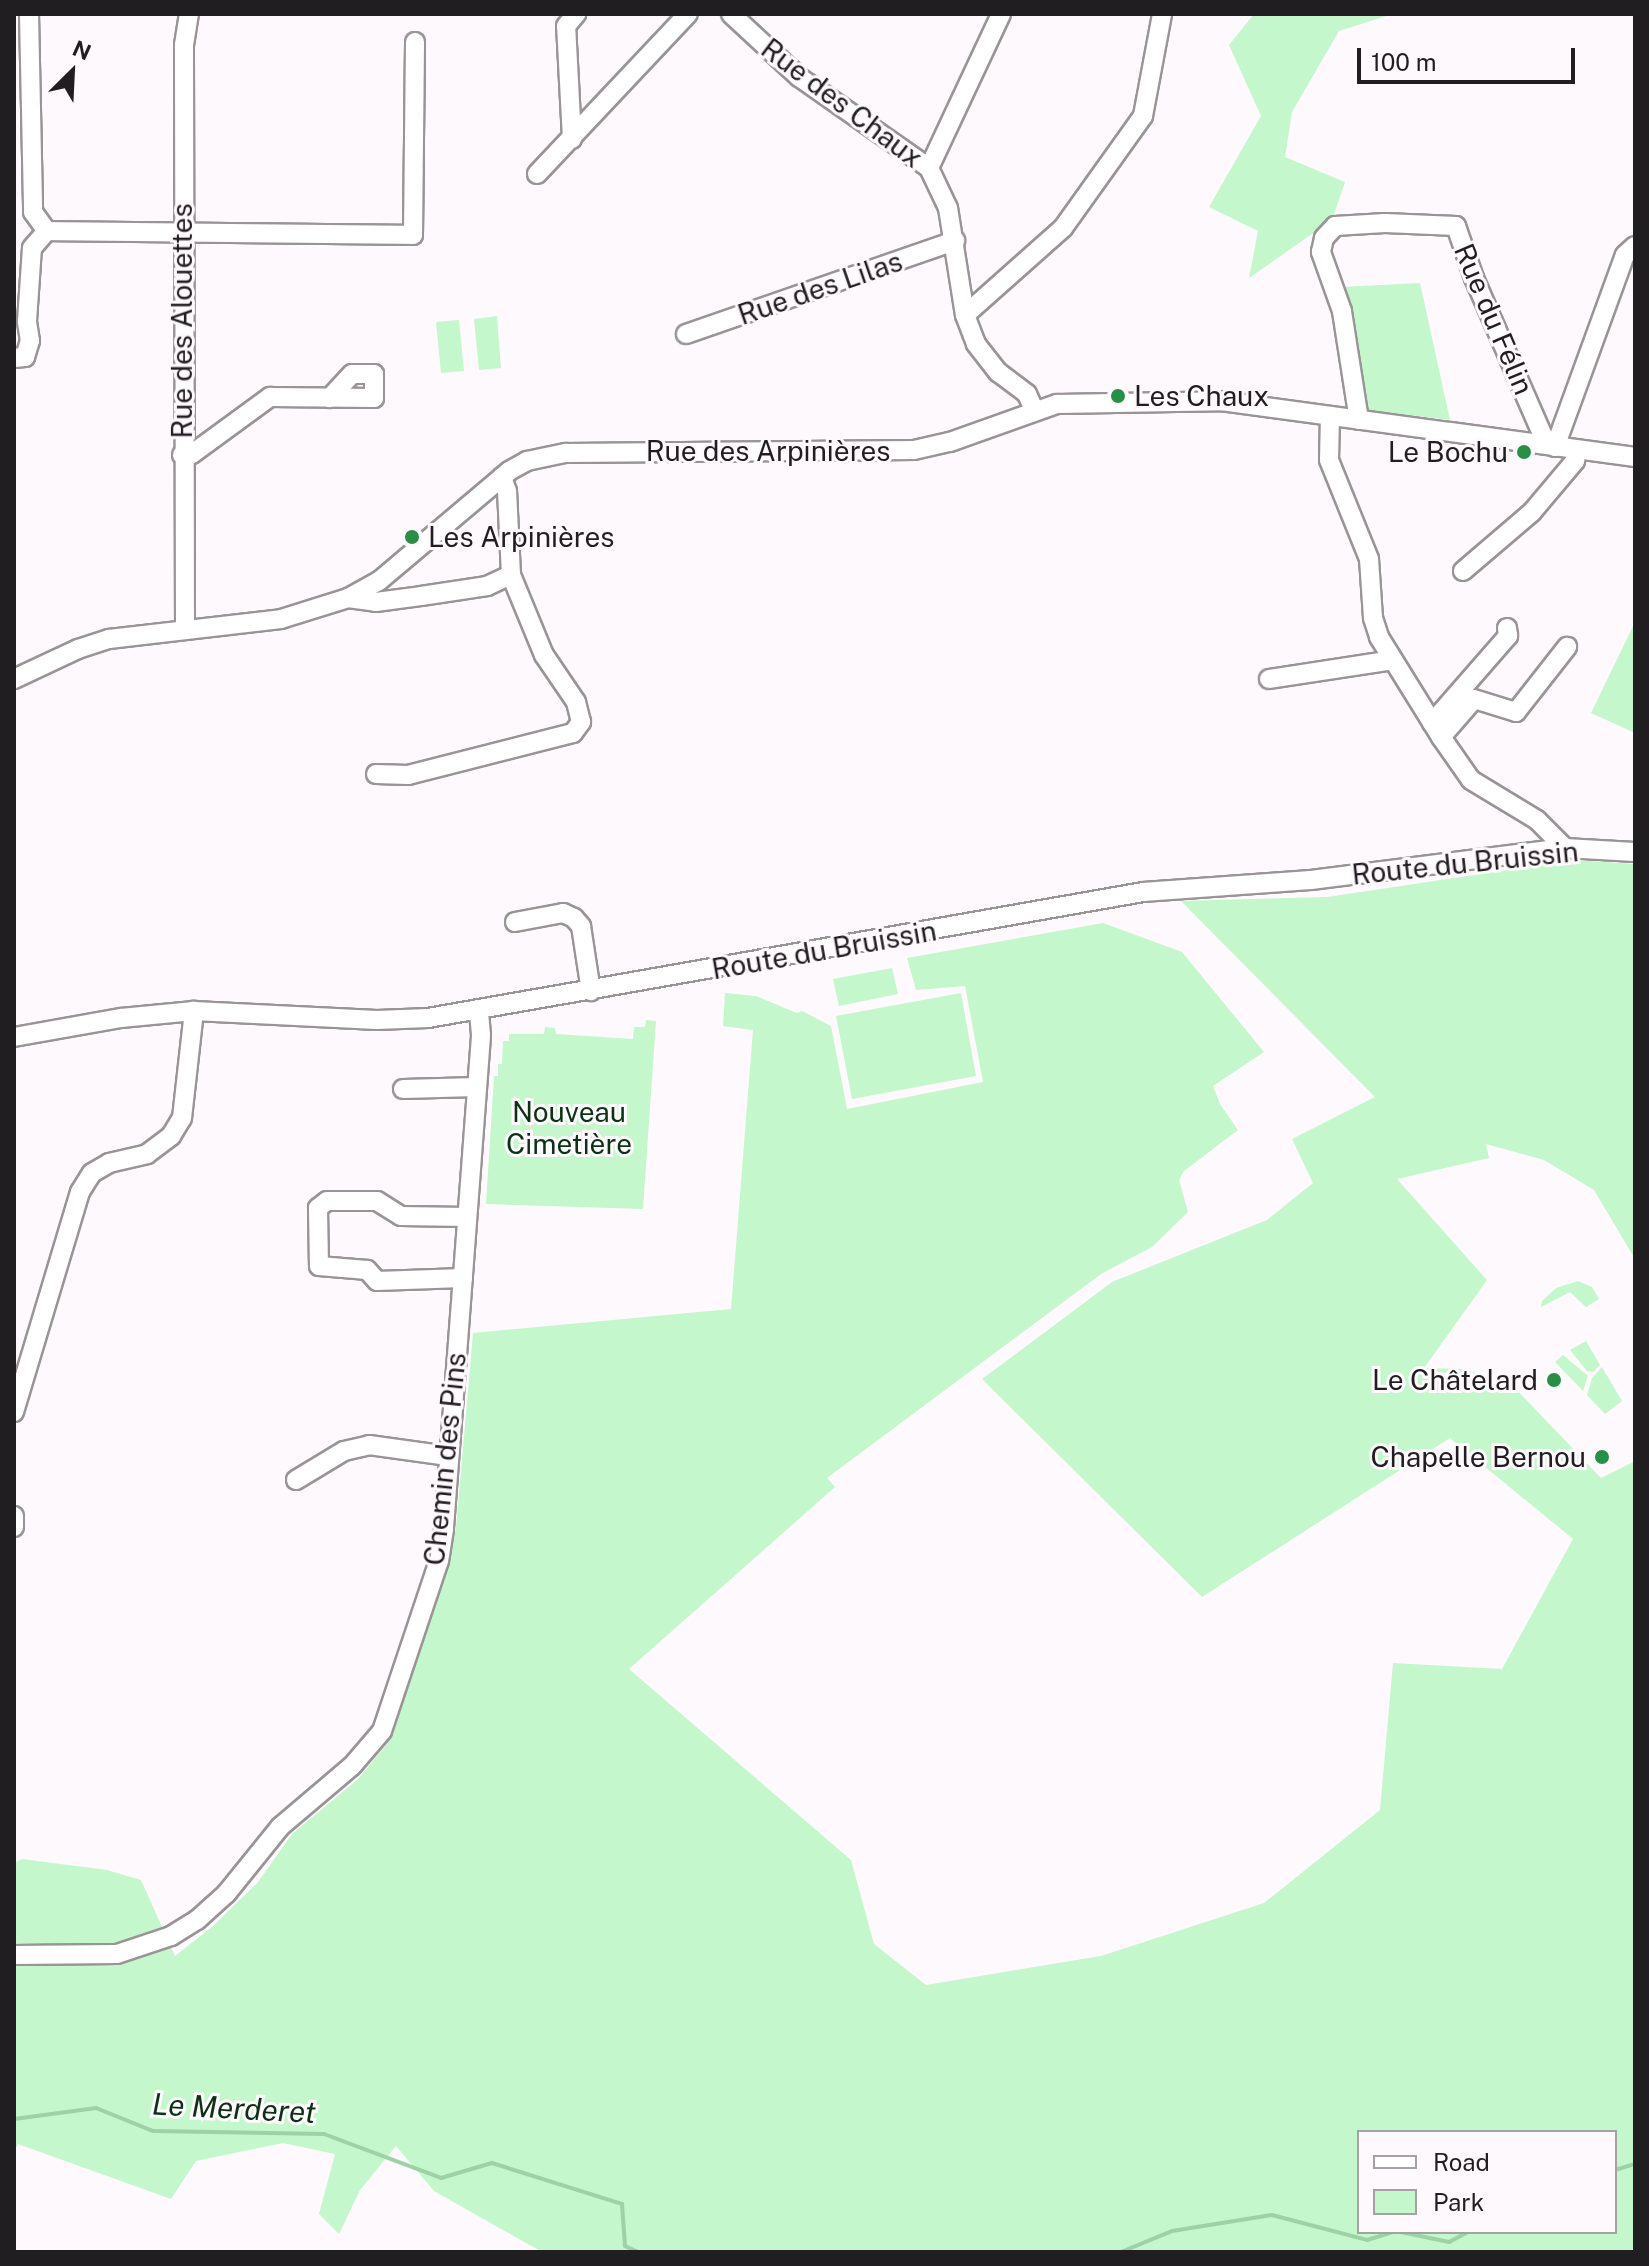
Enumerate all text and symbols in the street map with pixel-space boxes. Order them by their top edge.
street label: Rue des Chaux [754,31,930,175]
north arrow [32,32,112,112]
scale bar [1361,32,1579,82]
text: N [69,35,95,65]
text: 100 m [1371,48,1437,76]
street label: Rue des Alouettes [165,203,199,439]
street label: Rue du Félin [1447,238,1541,400]
street label: Rue des Lilas [733,244,907,332]
place label: Les Chaux [1134,379,1269,413]
marker: Les Chaux [1109,387,1127,405]
street label: Rue des Arpinières [645,434,891,468]
place label: Le Bochu [1388,435,1508,469]
marker: Le Bochu [1515,443,1533,461]
place label: Les Arpinières [428,520,615,554]
marker: Les Arpinières [403,528,421,546]
street label: Route du Bruissin [1350,834,1580,892]
street label: Route du Bruissin [709,914,939,986]
park label: Nouveau Cimetière [506,1095,632,1161]
street label: Chemin des Pins [417,1351,473,1567]
place label: Le Châtelard [1372,1363,1538,1397]
marker: Le Châtelard [1545,1371,1563,1389]
place label: Chapelle Bernou [1370,1440,1586,1474]
marker: Chapelle Bernou [1593,1448,1611,1466]
water label: Le Merderet [151,2086,317,2130]
legend [1357,2130,1617,2234]
text: Road [1433,2148,1490,2176]
text: Park [1433,2188,1484,2216]

